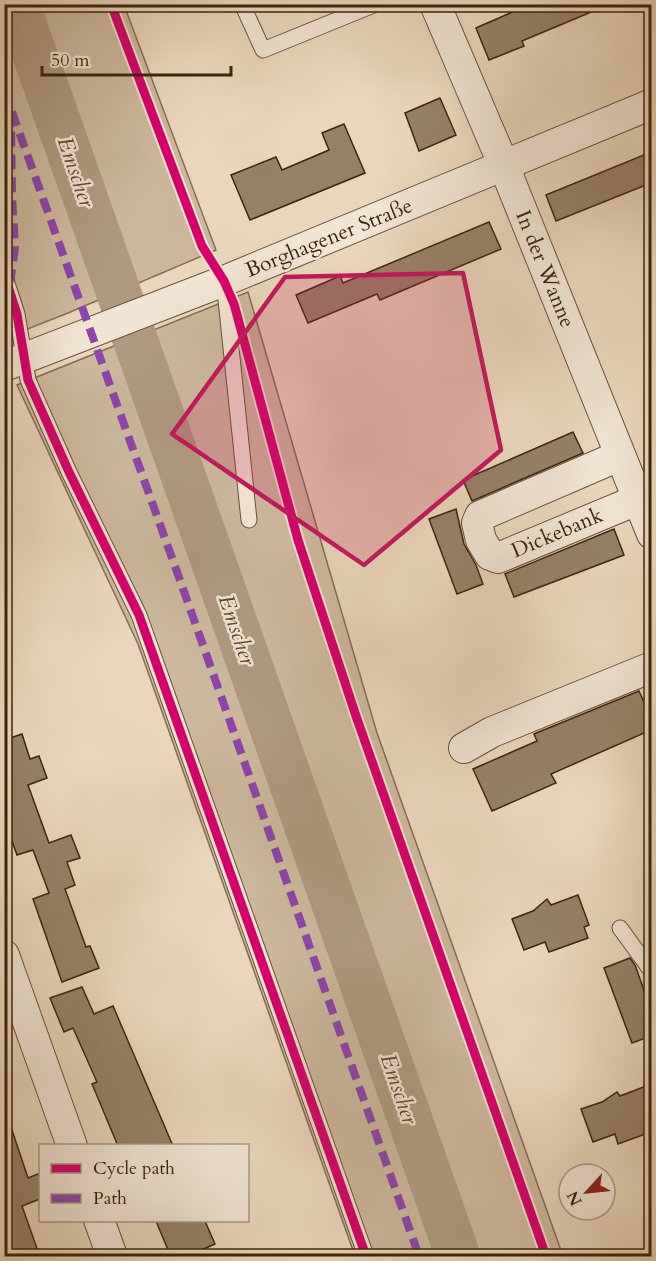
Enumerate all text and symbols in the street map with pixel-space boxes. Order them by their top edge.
scale bar [42,39,231,77]
text: 50 m [51,48,90,73]
water label: Emscher [50,133,102,212]
street label: Borghagener Straße [241,191,417,285]
street label: In der Wanne [508,206,582,332]
street label: Dickebank [507,500,608,565]
water label: Emscher [211,591,263,670]
water label: Emscher [373,1050,425,1129]
legend [39,1144,249,1222]
text: Cycle path [93,1156,175,1181]
north arrow [557,1162,617,1222]
text: Path [93,1186,127,1211]
text: N [562,1187,587,1210]

